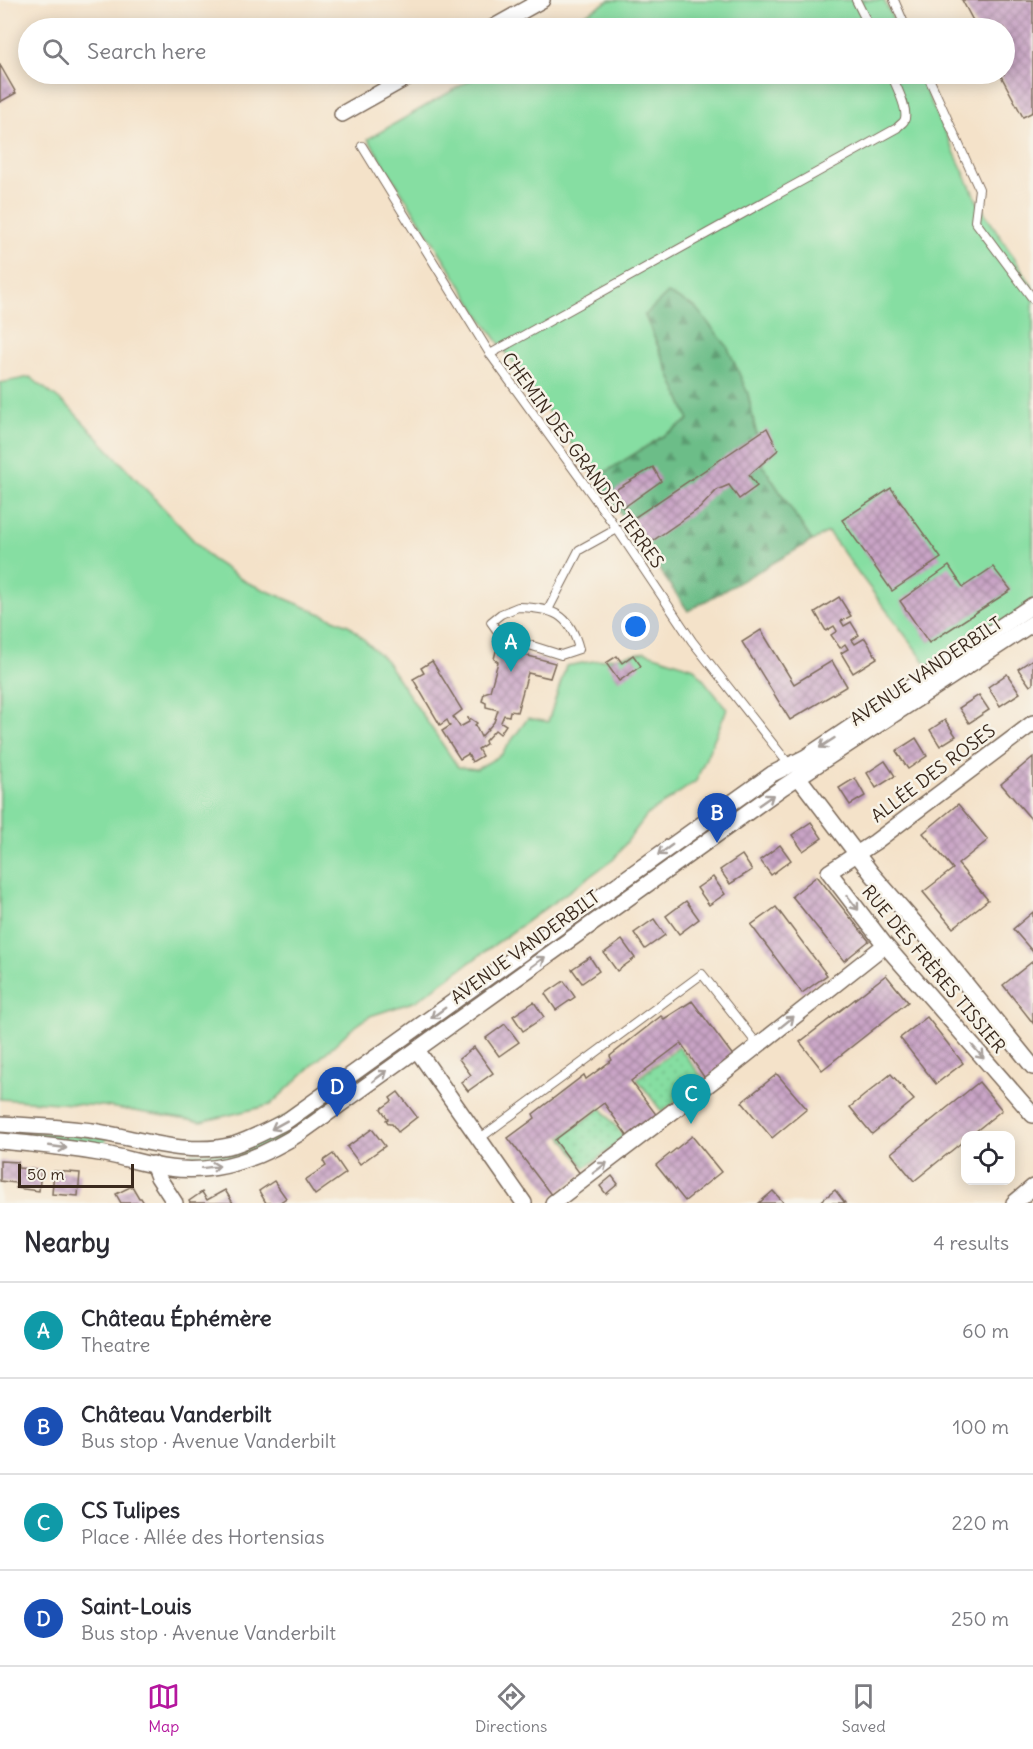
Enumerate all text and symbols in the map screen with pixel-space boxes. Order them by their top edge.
search box [18,18,1015,84]
icon: search [39,35,72,68]
text: Search here [87,37,206,65]
street label: CHEMIN DES GRANDES TERRES [497,348,669,572]
street label: AVENUE VANDERBILT [845,611,1007,731]
your location [621,612,650,641]
pin: A [492,622,530,672]
street label: ALLÉE DES ROSES [866,719,1000,827]
one-way arrow [819,737,836,749]
one-way arrow [757,793,773,806]
pin: B [698,794,736,843]
one-way arrow [657,844,673,856]
street label: RUE DES FRÈRES TISSIER [857,881,1011,1057]
street label: AVENUE VANDERBILT [446,885,604,1009]
one-way arrow [846,895,859,911]
one-way arrow [530,955,546,968]
one-way arrow [431,1007,447,1019]
one-way arrow [779,1016,795,1029]
one-way arrow [972,1044,985,1060]
pin: D [318,1068,356,1117]
one-way arrow [372,1070,388,1082]
pin: C [672,1074,710,1124]
one-way arrow [270,1120,288,1131]
map controls [961,1131,1015,1185]
button: locate [961,1131,1015,1185]
one-way arrow [48,1141,68,1152]
scale bar [18,1161,134,1188]
one-way arrow [201,1161,221,1172]
one-way arrow [592,1162,608,1174]
text: 50 m [27,1164,65,1184]
text: Nearby [24,1226,110,1259]
text: 4 results [933,1230,1009,1255]
text: Château Éphémère [81,1304,272,1332]
text: A [37,1318,50,1343]
text: 60 m [962,1318,1009,1343]
text: Theatre [81,1332,150,1357]
text: Château Vanderbilt [81,1400,272,1428]
text: B [37,1414,50,1439]
text: 100 m [952,1414,1009,1439]
text: Bus stop · Avenue Vanderbilt [81,1428,336,1453]
text: CS Tulipes [81,1496,180,1524]
text: C [37,1510,50,1535]
text: 220 m [952,1510,1009,1535]
text: Place · Allée des Hortensias [81,1524,325,1549]
text: Saint-Louis [81,1592,192,1620]
text: D [36,1606,51,1631]
text: 250 m [951,1606,1009,1631]
text: Bus stop · Avenue Vanderbilt [81,1620,336,1645]
tab: Map [147,1680,180,1736]
tab: Directions [475,1680,547,1736]
tab: Saved [842,1680,886,1736]

